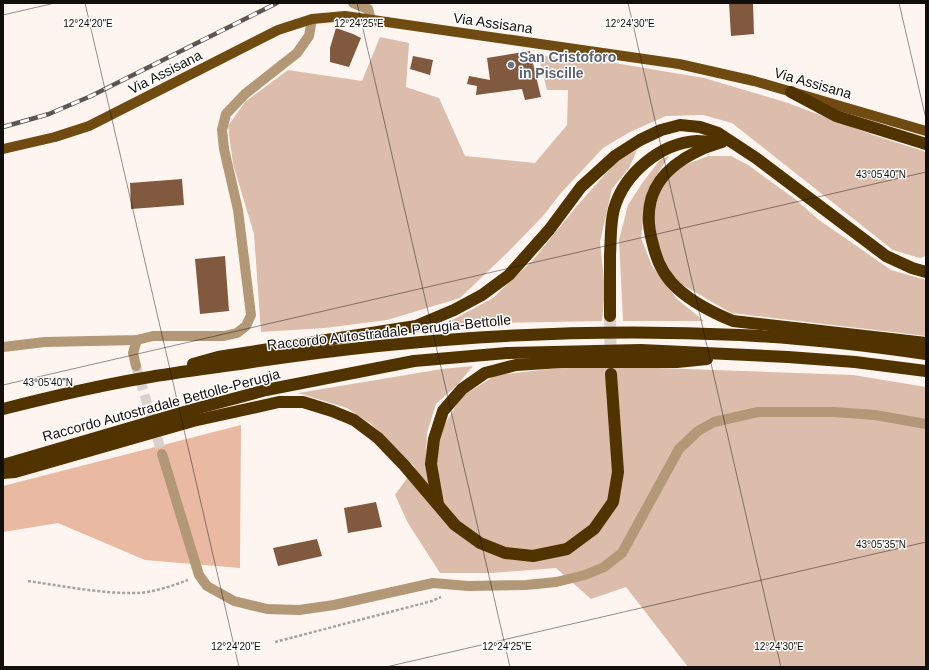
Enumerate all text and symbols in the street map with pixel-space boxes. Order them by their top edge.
street label: Via Assisana [452,10,534,37]
text: 12°24'20"E [63,18,113,29]
text: 12°24'25"E [334,18,384,29]
text: 12°24'30"E [605,18,655,29]
street label: Via Assisana [126,47,204,97]
place label: San Cristoforo in Piscille [519,49,616,81]
marker: San Cristoforo in Piscille [506,60,516,70]
street label: Via Assisana [772,64,854,102]
text: 43°05'40"N [856,169,906,180]
street label: Raccordo Autostradale Perugia-Bettolle [266,311,512,353]
street label: Raccordo Autostradale Bettolle-Perugia [41,365,282,444]
text: 43°05'40"N [23,377,73,388]
text: 43°05'35"N [856,539,906,550]
text: 12°24'20"E [211,641,261,652]
text: 12°24'25"E [482,641,532,652]
text: 12°24'30"E [754,641,804,652]

